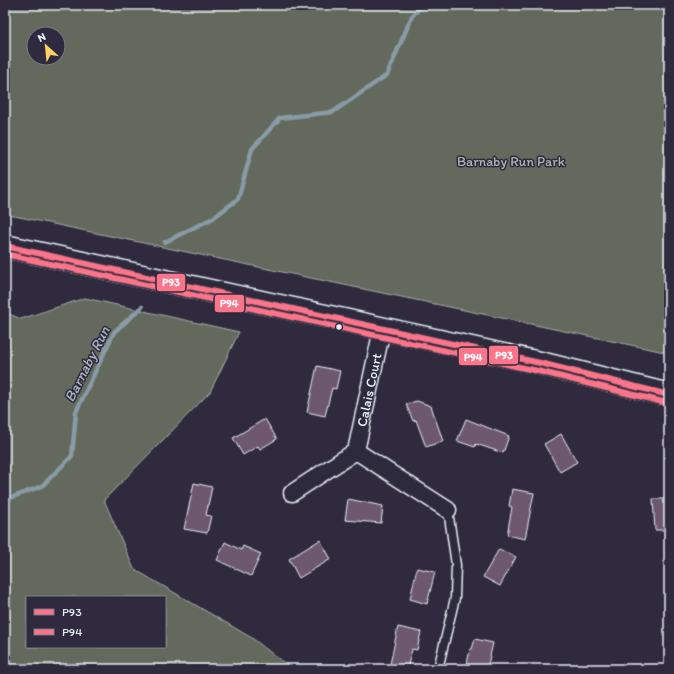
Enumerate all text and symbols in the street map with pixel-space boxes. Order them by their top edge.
north arrow [26,26,66,66]
text: N [35,30,48,45]
park label: Barnaby Run Park [457,153,566,170]
line badge: P93 [156,273,186,292]
text: P93 [162,276,180,289]
line badge: P94 [214,294,245,313]
text: P94 [220,297,239,310]
unlabelled marker [334,322,344,332]
water label: Barnaby Run [60,323,114,405]
line badge: P93 [488,345,519,365]
line badge: P94 [458,347,488,366]
text: P93 [495,349,513,362]
text: P94 [464,351,483,364]
street label: Calais Court [353,352,385,428]
legend [26,596,166,648]
text: P93 [62,605,82,619]
text: P94 [62,625,82,639]

